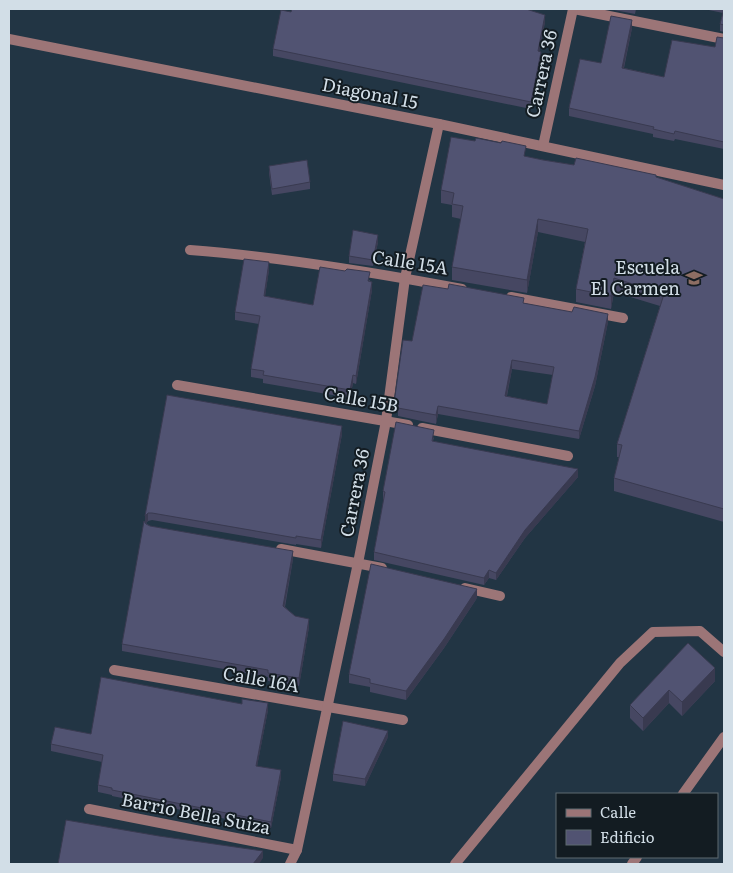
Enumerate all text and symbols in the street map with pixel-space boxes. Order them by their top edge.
street label: Carrera 36 [518,27,563,120]
street label: Diagonal 15 [320,70,421,115]
street label: Calle 15A [370,242,450,281]
place label: Escuela El Carmen [590,253,680,301]
school or university icon: Escuela El Carmen [684,268,704,288]
street label: Calle 15B [322,379,401,418]
street label: Carrera 36 [332,446,375,539]
street label: Calle 16A [221,659,302,699]
street label: Barrio Bella Suiza [119,785,273,840]
legend [556,793,718,858]
text: Calle [600,800,636,823]
text: Edificio [600,825,655,848]

